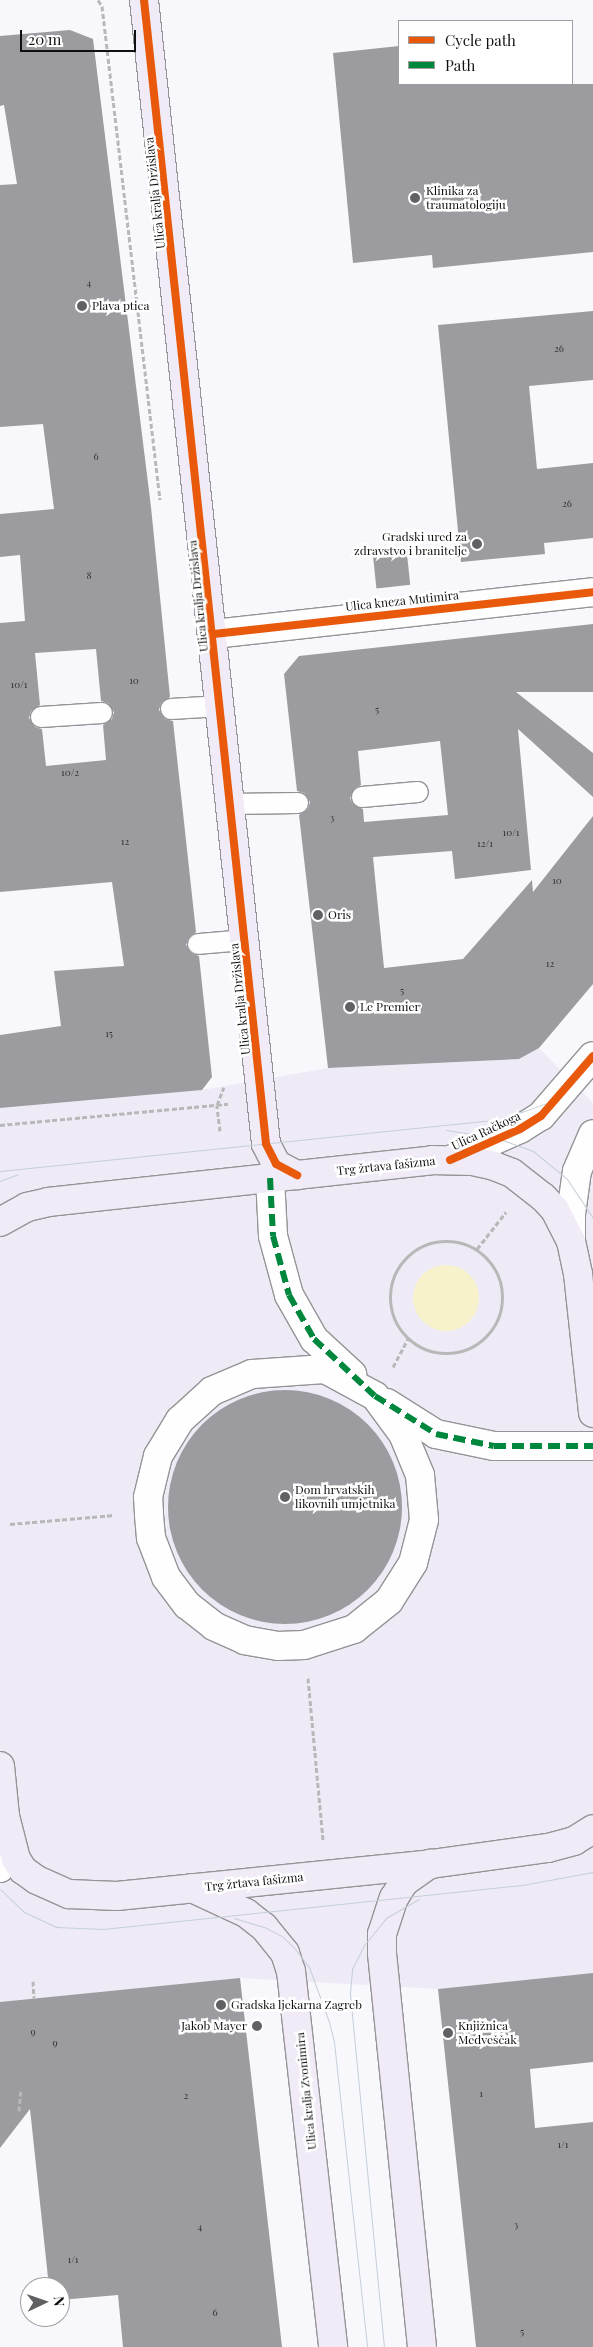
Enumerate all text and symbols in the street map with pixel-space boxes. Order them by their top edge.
scale bar [22,20,139,52]
legend [398,20,573,85]
text: 20 m [28,29,61,49]
text: Cycle path [445,30,516,50]
text: Path [445,55,475,75]
street label: Ulica kralja Držislava [142,136,168,250]
place label: Klinika za traumatologiju [426,184,506,212]
marker: Klinika za traumatologiju [408,191,422,205]
house number: 4 [87,277,91,289]
place label: Plava ptica [92,299,150,313]
marker: Plava ptica [76,300,88,312]
house number: 26 [554,343,564,355]
house number: 6 [93,451,99,463]
house number: 26 [562,498,572,510]
place label: Gradski ured za zdravstvo i branitelje [354,530,467,558]
marker: Gradski ured za zdravstvo i branitelje [471,538,483,550]
street label: Ulica kralja Držislava [185,539,211,653]
house number: 8 [86,570,92,582]
street label: Ulica kneza Mutimira [344,588,460,614]
house number: 10 [129,675,139,687]
house number: 10/1 [10,679,28,691]
house number: 5 [375,704,379,716]
house number: 10/2 [61,767,79,779]
house number: 3 [330,812,334,824]
house number: 10/1 [502,827,520,839]
house number: 12 [121,836,129,848]
house number: 12/1 [477,838,493,850]
house number: 10 [552,875,562,887]
place label: Oris [328,908,351,922]
marker: Oris [312,909,324,921]
street label: Ulica kralja Držislava [227,942,253,1056]
house number: 12 [546,958,554,970]
house number: 5 [400,985,404,997]
place label: Le Premier [360,1000,420,1014]
marker: Le Premier [344,1001,356,1013]
house number: 15 [105,1028,113,1040]
street label: Ulica Račkoga [449,1109,523,1153]
street label: Trg žrtava fašizma [336,1154,436,1178]
place label: Dom hrvatskih likovnih umjetnika [295,1483,396,1511]
marker: Dom hrvatskih likovnih umjetnika [279,1491,291,1503]
street label: Trg žrtava fašizma [204,1870,304,1894]
place label: Gradska ljekarna Zagreb [231,1998,363,2012]
marker: Gradska ljekarna Zagreb [215,1999,227,2011]
place label: Jakob Mayer [181,2019,247,2033]
place label: Knjižnica Medveščak [458,2019,517,2047]
marker: Jakob Mayer [251,2020,263,2032]
house number: 9 [30,2026,36,2038]
marker: Knjižnica Medveščak [442,2027,454,2039]
street label: Ulica kralja Zvonimira [293,2031,319,2151]
house number: 9 [52,2037,58,2049]
house number: 1 [479,2088,483,2100]
house number: 2 [184,2090,188,2102]
house number: 1/1 [557,2139,569,2151]
house number: 3 [514,2219,518,2231]
house number: 4 [198,2221,202,2233]
house number: 1/1 [67,2254,79,2266]
north arrow [20,2277,70,2327]
text: N [50,2296,69,2307]
house number: 6 [212,2307,218,2319]
house number: 5 [520,2326,524,2338]

